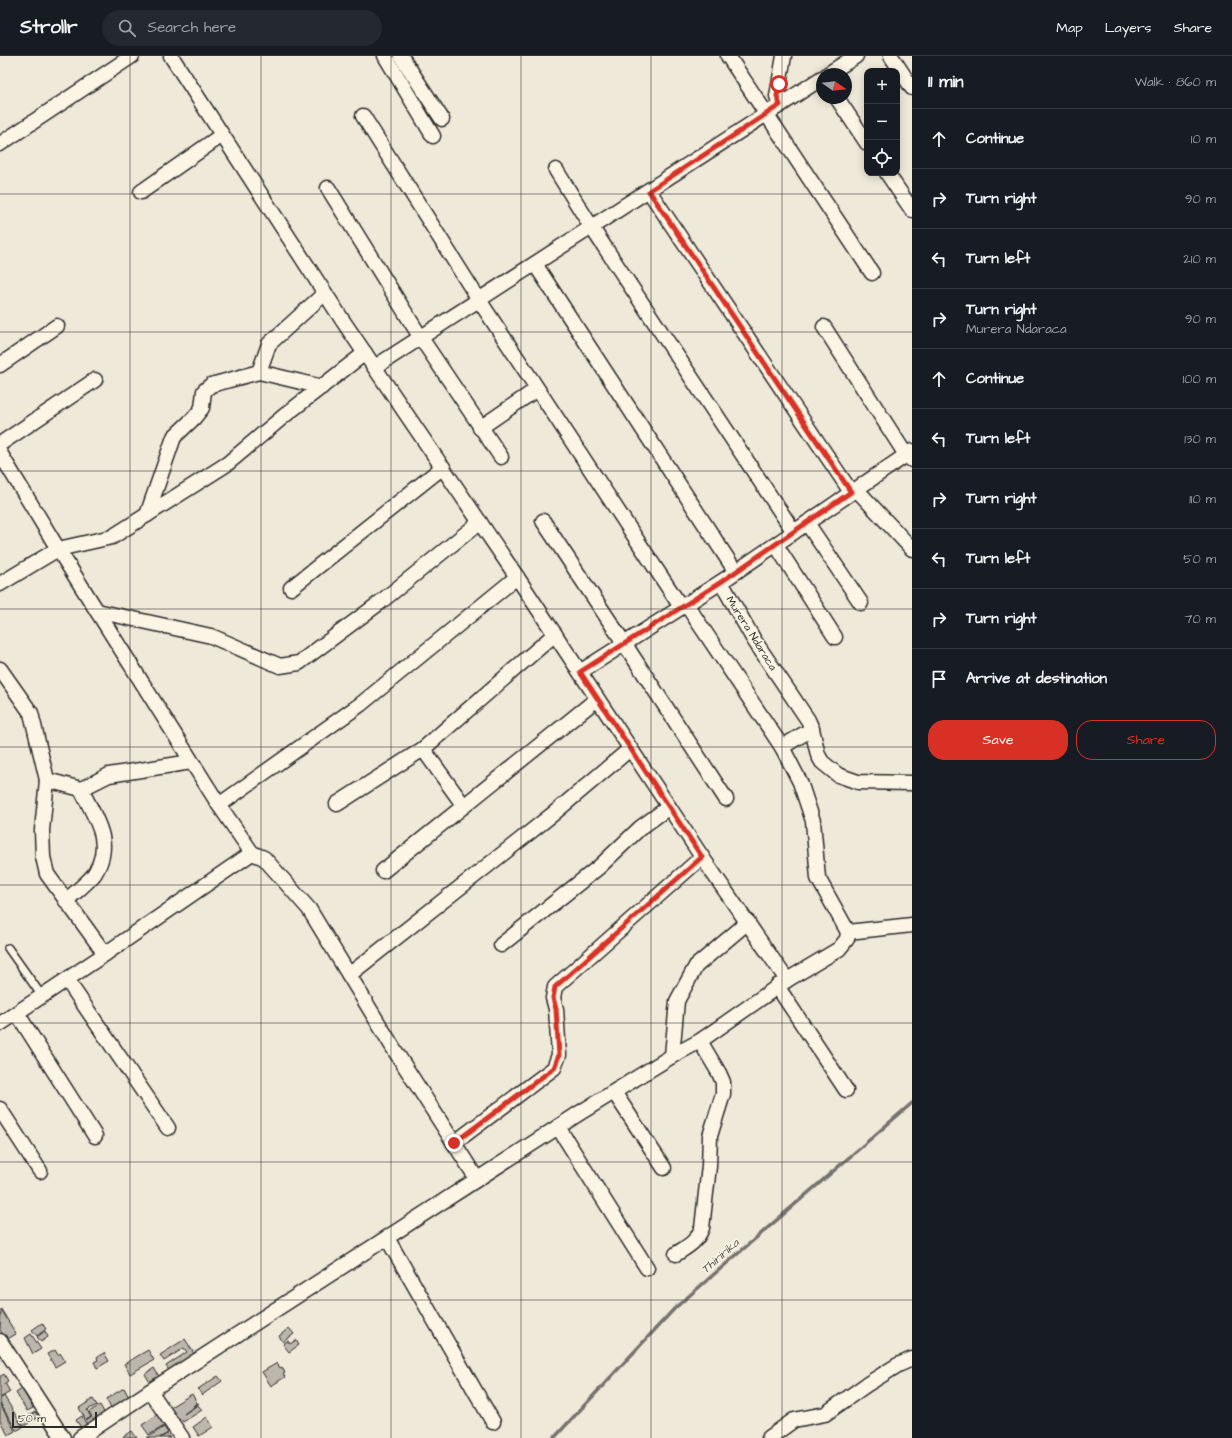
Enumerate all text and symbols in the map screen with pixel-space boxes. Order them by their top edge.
search box [102,10,382,46]
text: Strollr [20,14,78,41]
icon: search [116,17,138,39]
text: Search here [148,17,236,38]
text: Map [1056,18,1083,38]
text: Layers [1105,18,1152,38]
text: Share [1174,18,1212,38]
north arrow [816,68,852,104]
map controls [864,68,900,176]
button: + [864,68,900,104]
text: 11 min [928,70,963,94]
text: Walk · 860 m [1135,73,1216,91]
route start [770,75,788,93]
button: − [864,104,900,140]
icon: ahead [928,128,950,150]
text: Continue [966,128,1024,149]
text: 10 m [1191,130,1216,148]
button: locate [864,140,900,176]
icon: right [928,188,950,210]
text: Turn right [966,188,1037,209]
text: 90 m [1185,190,1216,208]
icon: left [928,248,950,270]
text: Turn left [966,248,1030,269]
text: 210 m [1183,250,1216,268]
text: Turn right [966,299,1037,320]
icon: right [928,308,950,330]
text: 90 m [1185,310,1216,328]
text: Murera Ndaraca [966,320,1067,338]
icon: ahead [928,368,950,390]
text: Continue [966,368,1024,389]
text: 100 m [1183,370,1216,388]
icon: left [928,428,950,450]
text: Turn left [966,428,1030,449]
text: 130 m [1184,430,1216,448]
icon: right [928,488,950,510]
text: Turn right [966,488,1037,509]
text: 110 m [1189,490,1216,508]
icon: left [928,548,950,570]
text: Turn left [966,548,1030,569]
text: 50 m [1183,550,1216,568]
street label: Murera Ndaraca [723,593,781,674]
icon: right [928,608,950,630]
text: Turn right [966,608,1037,629]
text: 70 m [1184,610,1216,628]
icon: arrive [928,668,950,690]
text: Arrive at destination [966,668,1107,689]
button: Save [928,720,1068,760]
button: Share [1076,720,1216,760]
route end [445,1134,463,1152]
water label: Thiririka [698,1234,744,1278]
scale bar [12,1410,97,1429]
text: 50 m [18,1411,46,1426]

